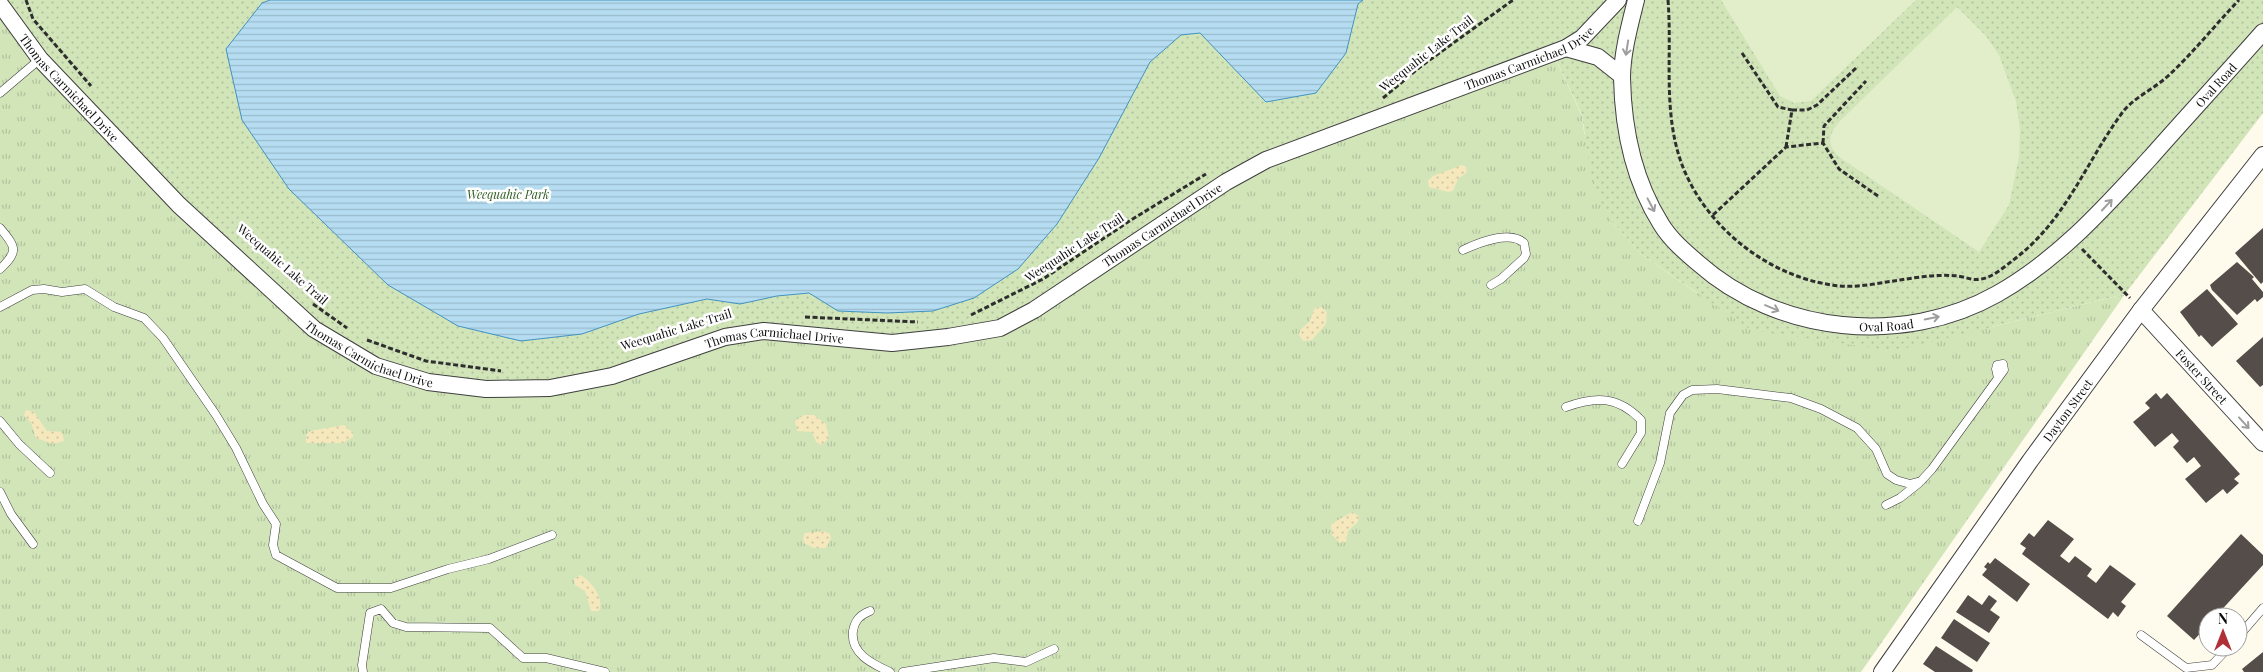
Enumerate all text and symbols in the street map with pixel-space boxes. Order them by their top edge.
street label: Weequahic Lake Trail [1375,11,1477,95]
street label: Thomas Carmichael Drive [1462,23,1597,93]
street label: Thomas Carmichael Drive [16,31,123,145]
one-way arrow [1621,39,1631,55]
street label: Oval Road [2191,59,2240,110]
street label: Thomas Carmichael Drive [1099,179,1225,270]
park label: Weequahic Park [467,186,549,202]
one-way arrow [1646,198,1656,213]
one-way arrow [2101,198,2113,211]
street label: Weequahic Lake Trail [1021,209,1127,286]
street label: Weequahic Lake Trail [234,220,332,308]
street label: Weequahic Lake Trail [618,304,734,354]
one-way arrow [1764,304,1779,314]
one-way arrow [1923,313,1939,323]
street label: Oval Road [1859,315,1915,334]
street label: Thomas Carmichael Drive [302,317,434,391]
street label: Thomas Carmichael Drive [703,323,845,351]
street label: Foster Street [2173,345,2232,408]
street label: Dayton Street [2039,375,2096,445]
one-way arrow [2238,416,2250,429]
north arrow [2198,607,2248,657]
text: N [2218,609,2228,628]

